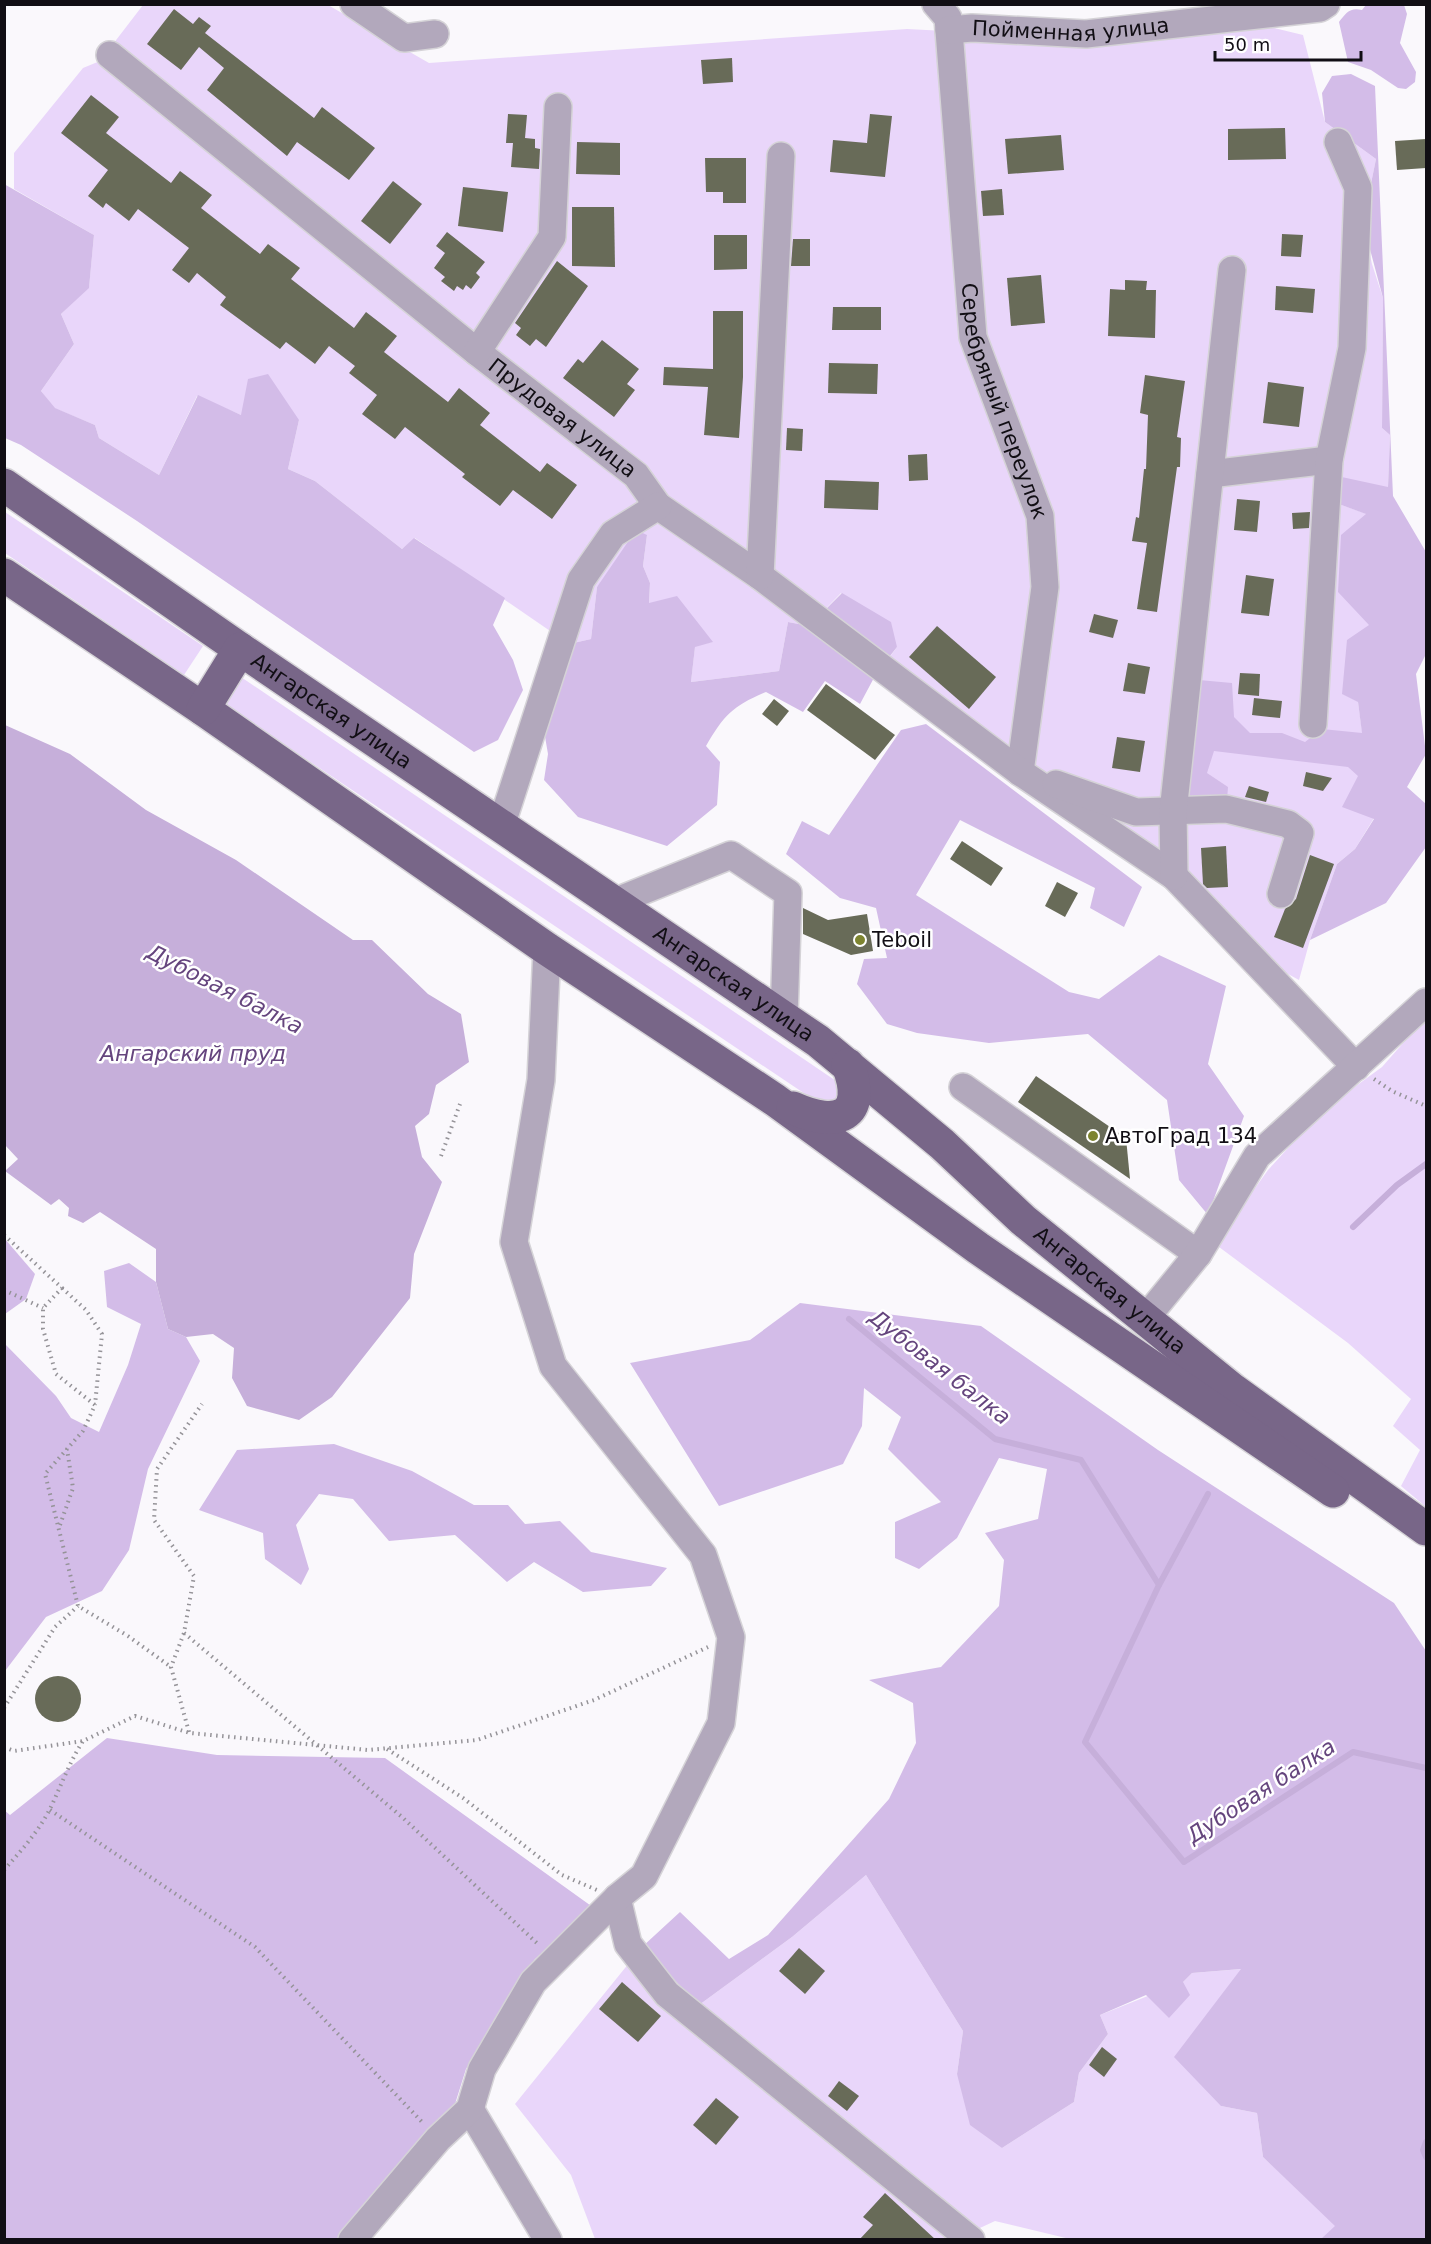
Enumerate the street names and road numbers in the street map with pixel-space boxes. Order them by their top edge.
street label: Пойменная улица [972,13,1170,46]
street label: Серебряный переулок [957,282,1052,522]
street label: Прудовая улица [484,353,641,483]
street label: Ангарская улица [247,648,416,774]
street label: Ангарская улица [649,921,819,1047]
street label: Ангарская улица [1029,1222,1191,1359]

